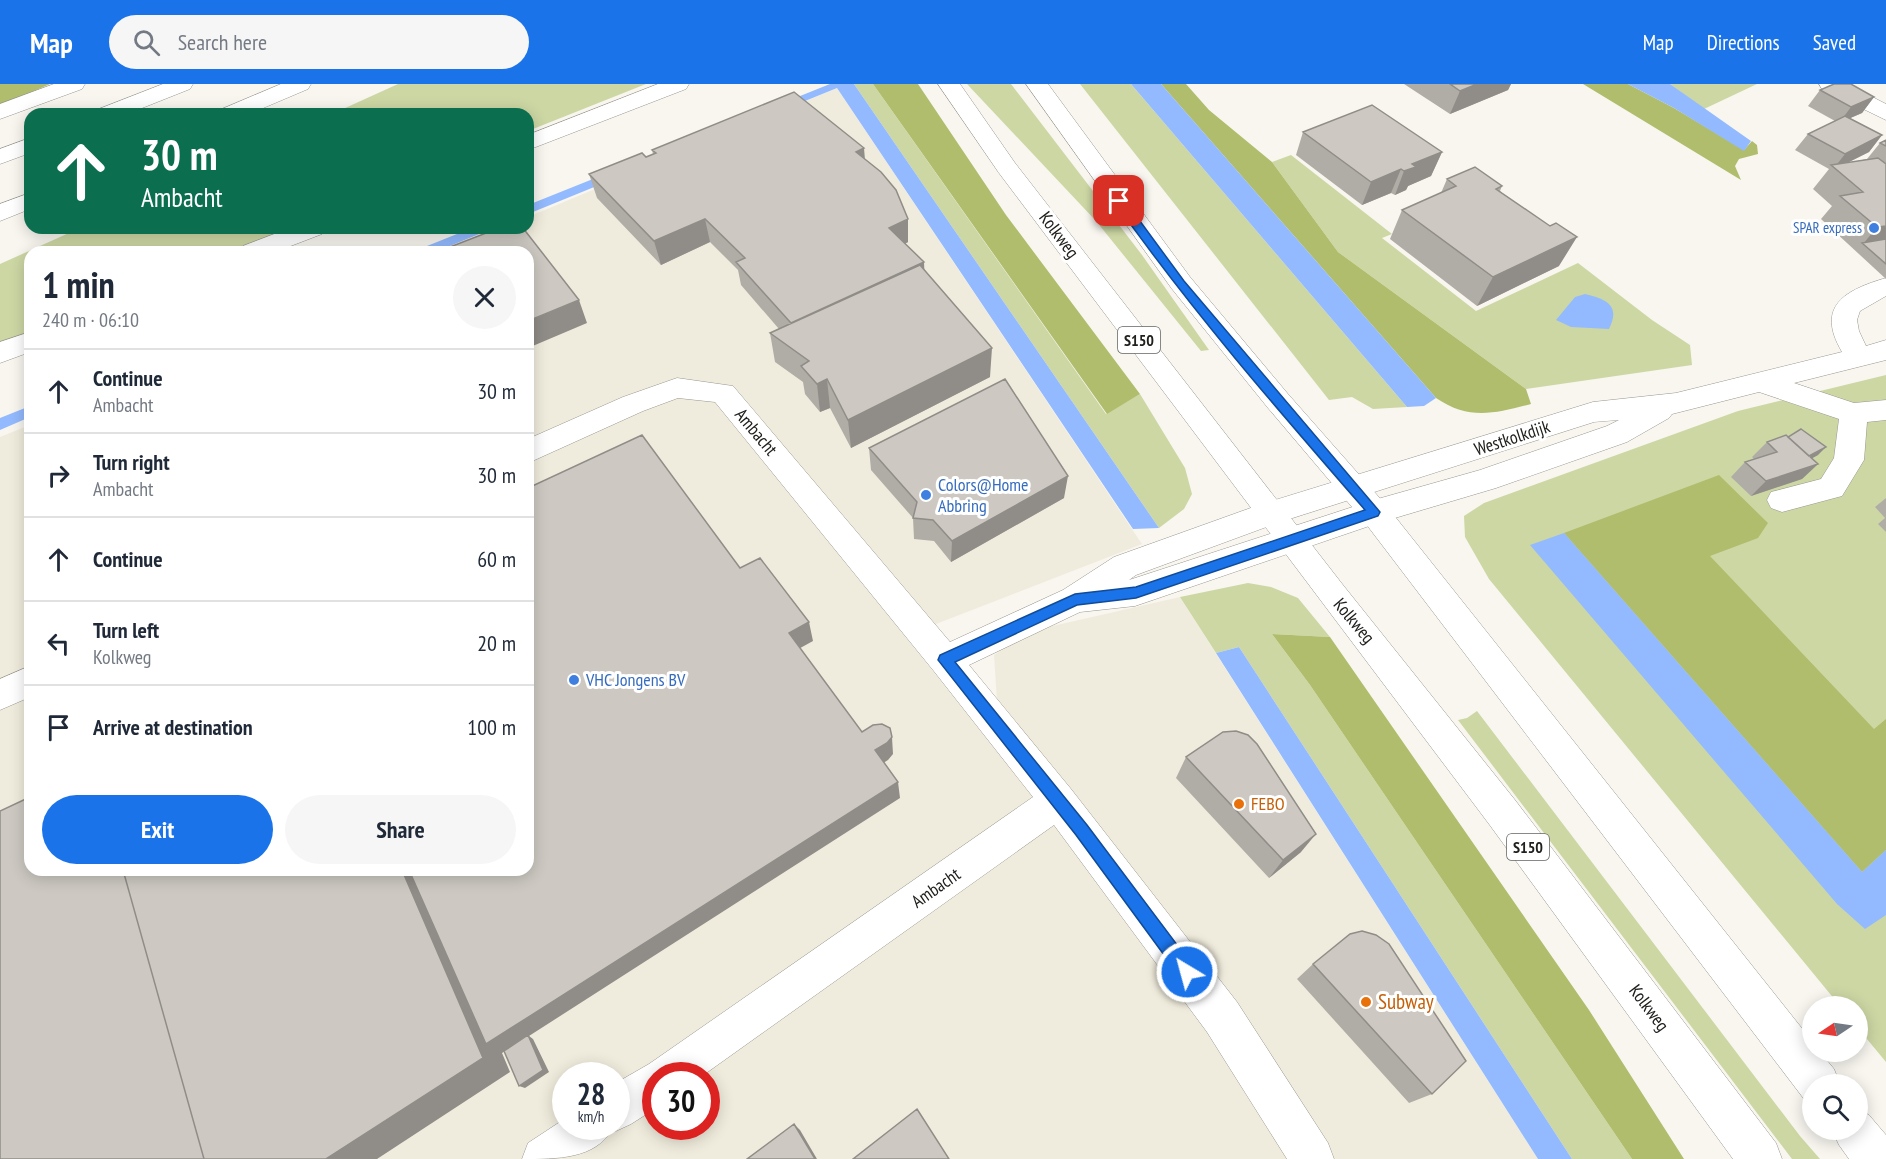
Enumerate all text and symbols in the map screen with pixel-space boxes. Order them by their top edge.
search box [109,15,529,69]
text: Map [30,24,73,61]
icon: search [130,26,163,59]
text: Search here [178,28,267,56]
text: Map [1643,29,1674,56]
text: Directions [1707,29,1780,56]
text: Saved [1813,29,1856,56]
text: 30 m [141,127,218,182]
icon: ahead [42,132,120,210]
pin [1093,175,1144,226]
text: Ambacht [141,180,223,214]
icon: arrive [1102,184,1135,217]
street label: Kolkweg [1034,207,1084,263]
place label: SPAR express [1793,218,1862,237]
marker: SPAR express [1867,221,1881,235]
text: 1 min [42,261,115,308]
button: close [453,266,516,329]
text: 240 m · 06:10 [42,307,139,333]
road number: S150 [1118,327,1160,353]
text: Continue [93,364,163,392]
icon: ahead [42,375,75,408]
text: 30 m [477,377,516,405]
text: Ambacht [93,392,154,418]
street label: Ambacht [730,403,783,460]
street label: Westkolkdijk [1471,414,1553,461]
text: Turn right [93,448,170,476]
icon: right [42,459,75,492]
text: 30 m [477,461,516,489]
place label: Colors@Home Abbring [938,473,1029,517]
text: Ambacht [93,476,154,502]
marker: Colors@Home Abbring [919,488,933,502]
icon: ahead [42,543,75,576]
text: Continue [93,545,163,573]
text: 60 m [477,545,516,573]
street label: Kolkweg [1329,593,1380,648]
text: Turn left [93,616,159,644]
icon: left [42,627,75,660]
text: 20 m [477,629,516,657]
text: Kolkweg [93,644,152,670]
place label: VHC Jongens BV [585,668,686,691]
marker: VHC Jongens BV [567,673,581,687]
icon: arrive [42,711,75,744]
text: Arrive at destination [93,713,253,741]
text: 100 m [467,713,516,741]
place label: FEBO [1251,792,1285,815]
button: Exit [42,795,273,864]
button: Share [285,795,516,864]
marker: FEBO [1232,797,1246,811]
road number: S150 [1507,834,1549,860]
street label: Ambacht [907,863,965,913]
position arrow [1155,940,1219,1004]
street label: Kolkweg [1624,980,1674,1036]
place label: Subway [1378,988,1434,1015]
marker: Subway [1359,995,1373,1009]
north arrow [1802,996,1868,1062]
map controls [1802,996,1868,1140]
speed limit sign: 30 [642,1062,720,1140]
text: 28 [577,1074,605,1113]
button: search [1802,1074,1868,1140]
text: km/h [578,1107,604,1126]

